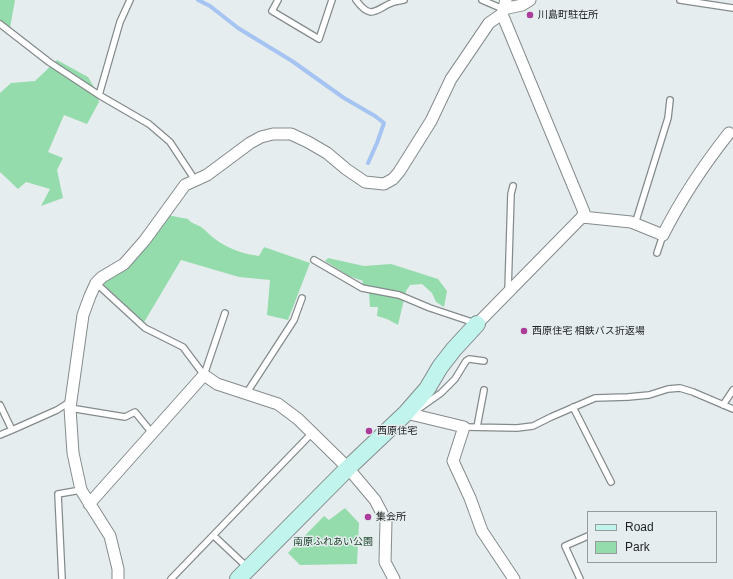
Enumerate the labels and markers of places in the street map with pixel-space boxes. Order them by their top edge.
place label: 川島町駐在所 [538,9,598,21]
marker: 川島町駐在所 [525,10,535,20]
place label: 西原住宅 相鉄バス折返場 [532,325,645,337]
marker: 西原住宅 相鉄バス折返場 [519,326,529,336]
place label: 西原住宅 [377,425,417,437]
marker: 西原住宅 [364,426,374,436]
place label: 集会所 [376,511,406,523]
marker: 集会所 [363,512,373,522]

